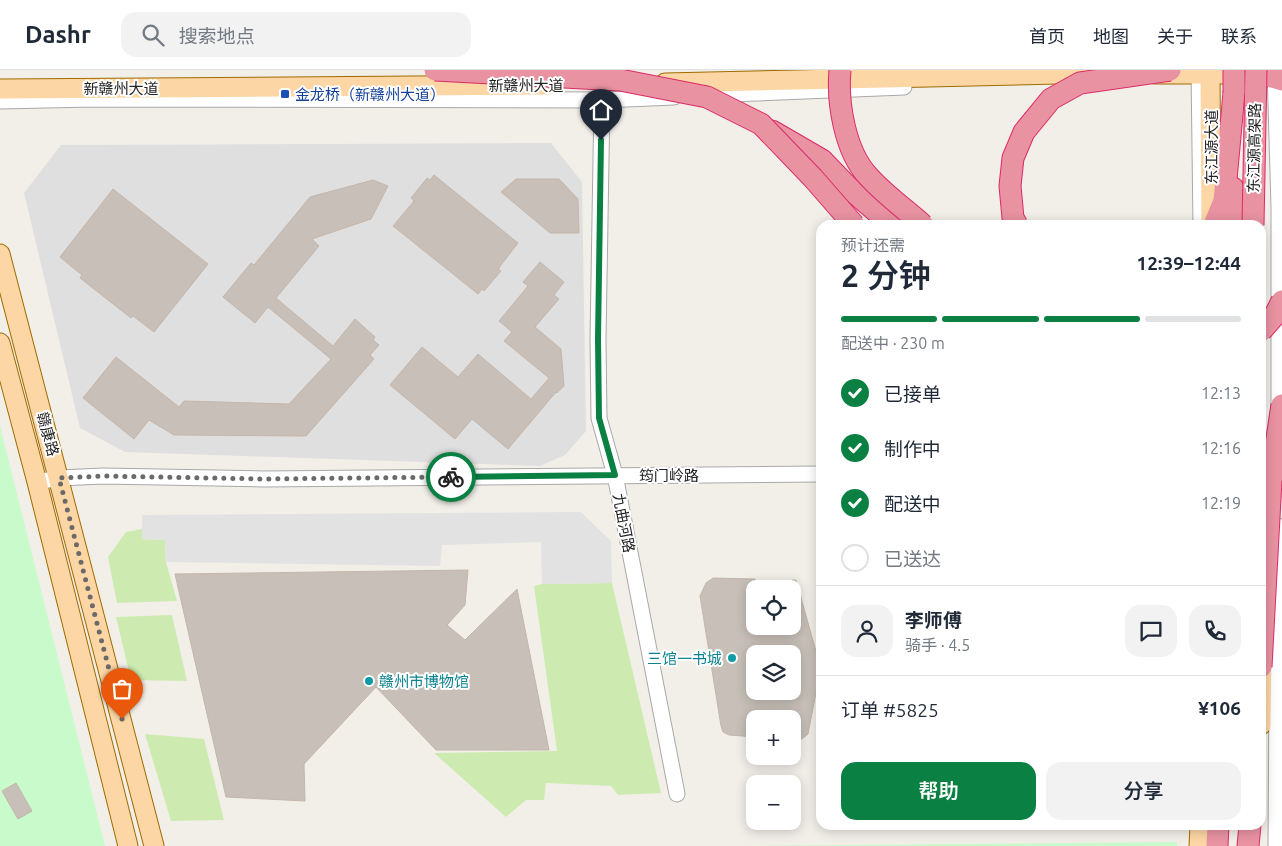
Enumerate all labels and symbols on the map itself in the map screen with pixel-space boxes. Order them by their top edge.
street label: 新赣州大道 [488,77,564,94]
street label: 新赣州大道 [83,80,159,97]
place label: 金龙桥（新赣州大道） [295,86,445,103]
marker: 金龙桥（新赣州大道） [279,88,291,100]
pin [580,89,622,140]
street label: 东江源高架路 [1245,103,1263,193]
street label: 东江源大道 [1203,109,1220,185]
street label: 赣康路 [34,410,62,458]
courier [426,452,476,502]
street label: 筠门岭路 [639,467,699,484]
street label: 九曲河路 [610,492,638,554]
place label: 三馆一书城 [647,650,722,667]
marker: 三馆一书城 [726,652,738,664]
pin [101,668,143,719]
place label: 赣州市博物馆 [379,673,469,690]
marker: 赣州市博物馆 [363,675,375,687]

